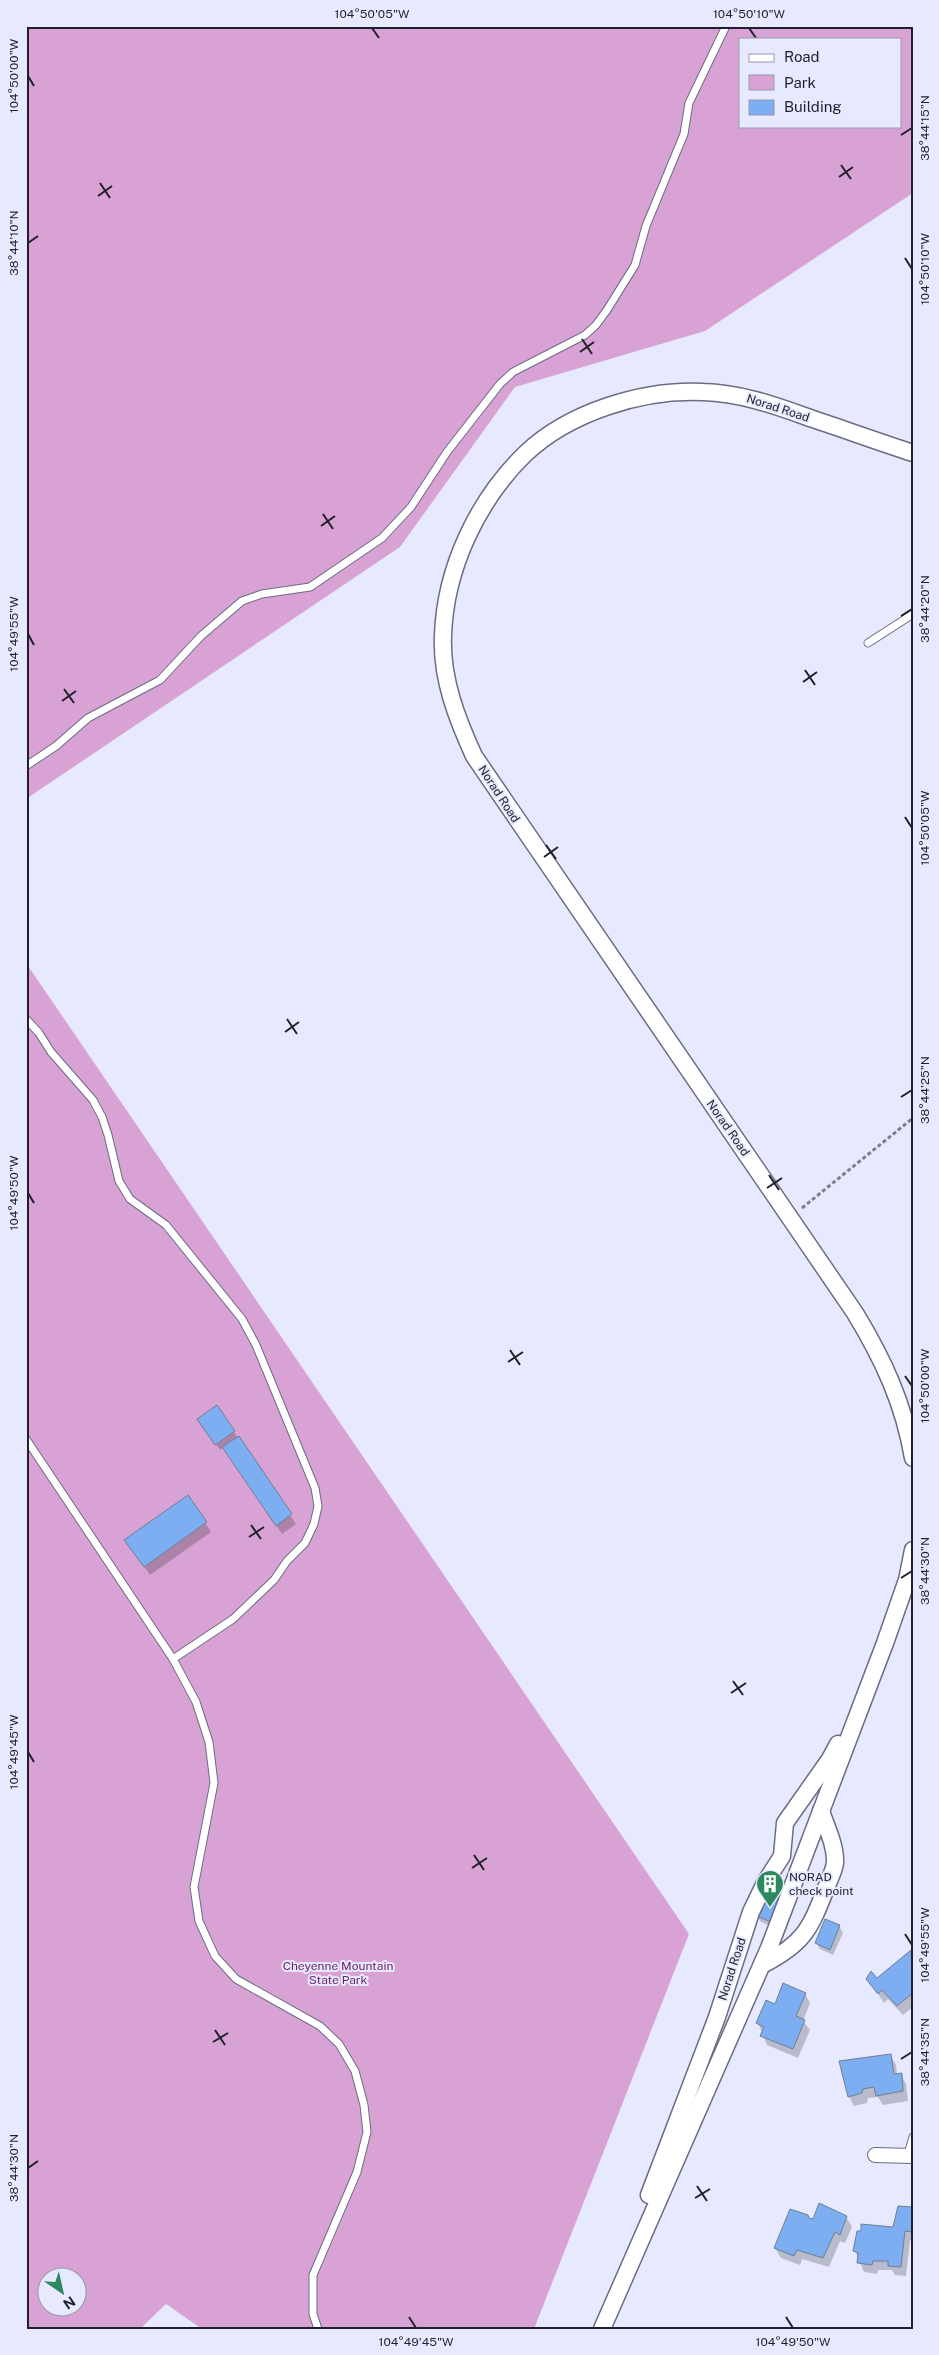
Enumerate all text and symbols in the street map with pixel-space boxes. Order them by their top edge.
text: 104°50'05"W [335,7,410,21]
text: 104°50'10"W [713,7,786,21]
text: 104°50'00"W [7,38,21,113]
legend [739,38,902,128]
text: Road [784,48,820,65]
text: Park [784,74,816,91]
text: 38°44'15"N [918,95,932,161]
text: Building [784,98,842,115]
text: 38°44'10"N [7,210,21,276]
text: 104°50'10"W [918,232,932,305]
street label: Norad Road [745,391,811,425]
text: 38°44'20"N [918,575,932,643]
text: 104°49'55"W [7,596,21,672]
street label: Norad Road [475,763,523,825]
text: 104°50'05"W [918,790,932,865]
text: 38°44'25"N [918,1056,932,1124]
street label: Norad Road [704,1097,752,1159]
text: 104°49'50"W [7,1155,21,1230]
text: 104°50'00"W [918,1348,932,1423]
text: 38°44'30"N [918,1537,932,1605]
text: 104°49'45"W [7,1714,21,1790]
building icon: NORAD check point [755,1869,785,1908]
place label: NORAD check point [789,1870,854,1898]
text: 104°49'55"W [918,1907,932,1983]
street label: Norad Road [715,1936,749,2002]
park label: Cheyenne Mountain State Park [283,1959,393,1987]
text: 38°44'35"N [918,2018,932,2086]
text: 38°44'30"N [7,2134,21,2202]
north arrow [38,2268,88,2318]
text: N [60,2293,78,2312]
text: 104°49'45"W [379,2335,454,2349]
text: 104°49'50"W [756,2335,831,2349]

